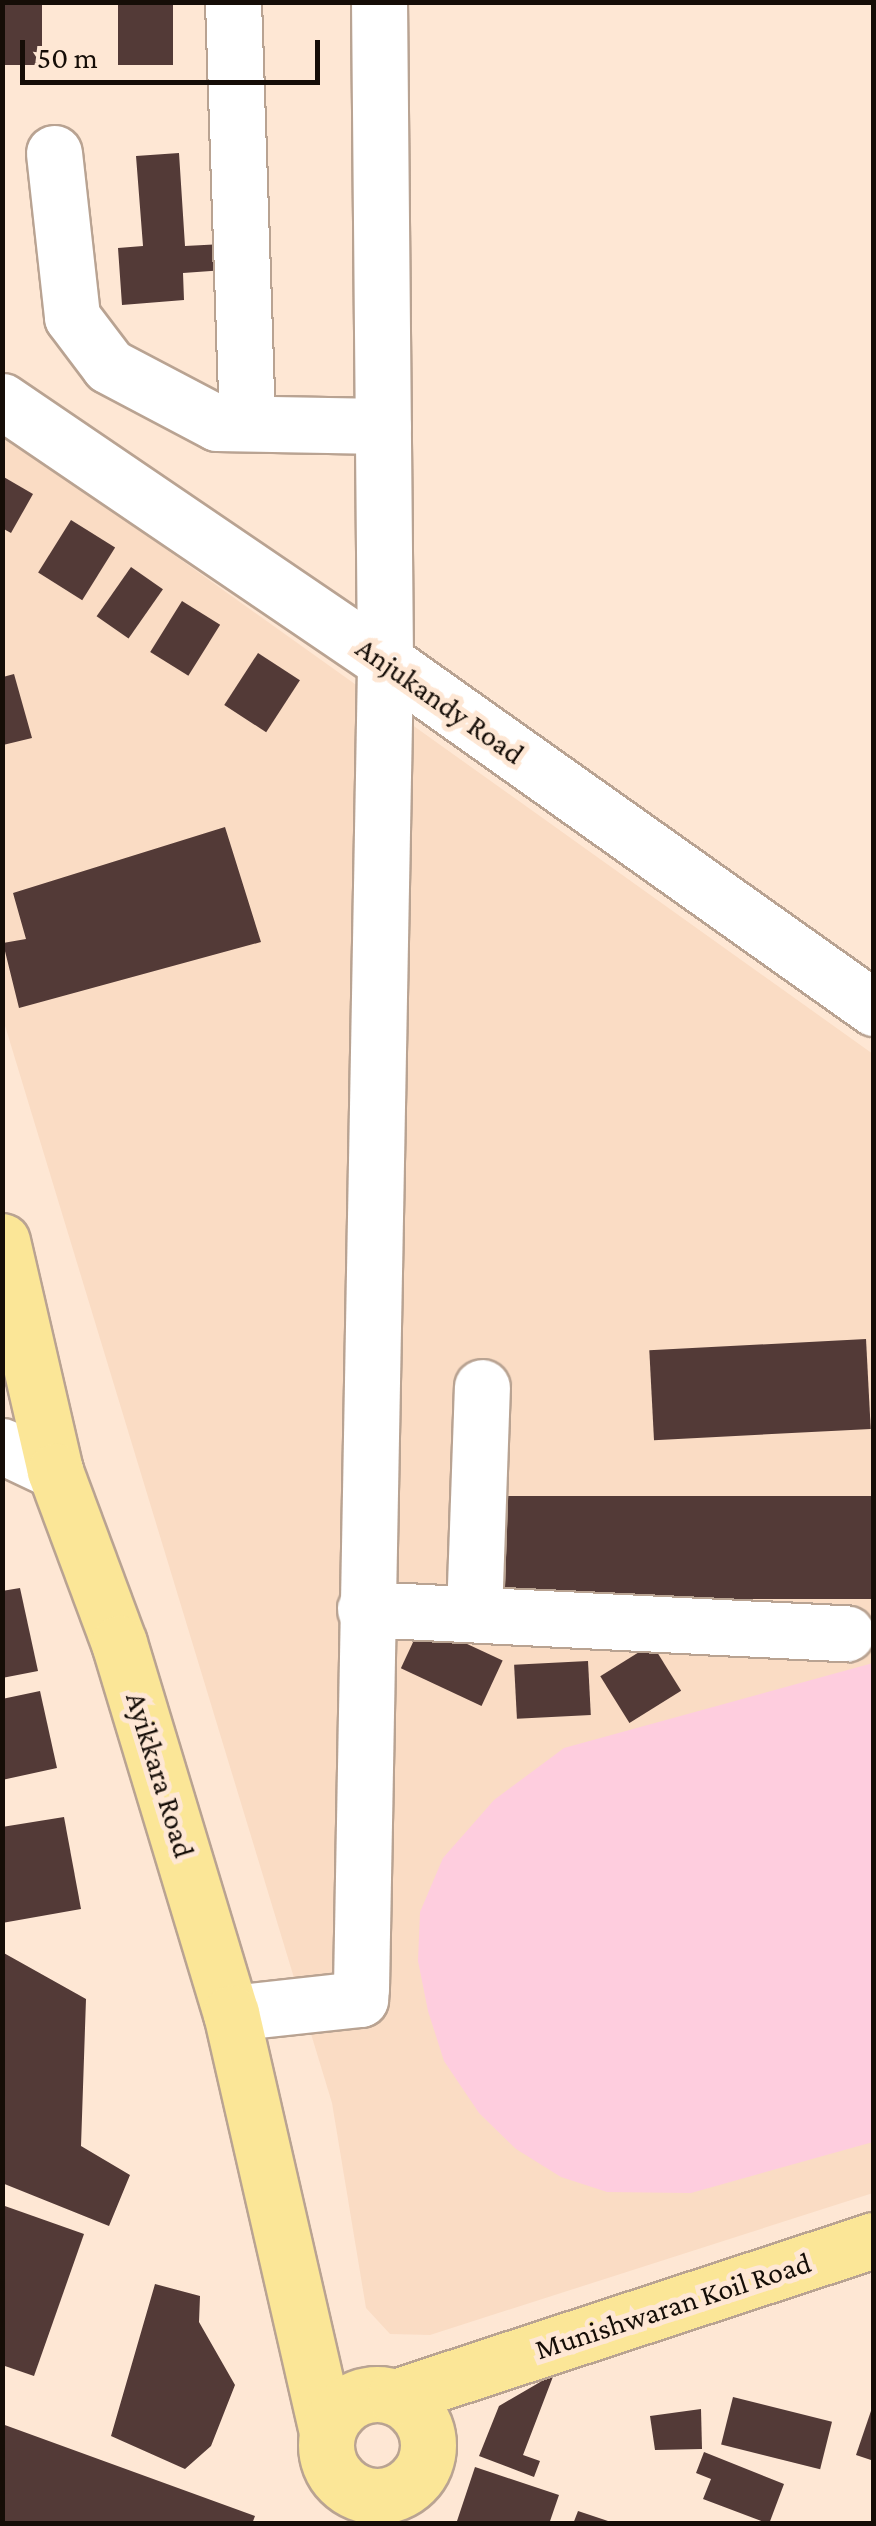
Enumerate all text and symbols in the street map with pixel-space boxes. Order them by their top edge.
scale bar [25,20,325,82]
text: 50 m [37,41,98,74]
street label: Anjukandy Road [349,630,531,772]
street label: Ayikkara Road [118,1688,202,1862]
street label: Munishwaran Koil Road [530,2244,816,2368]

